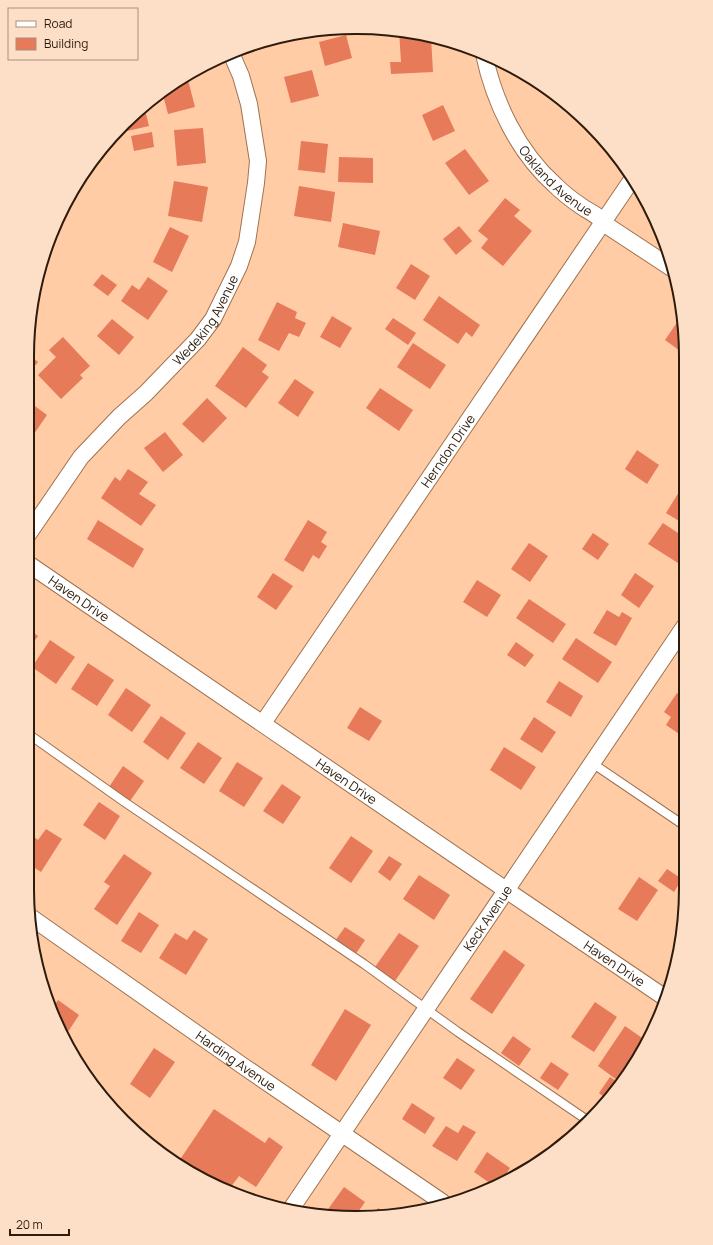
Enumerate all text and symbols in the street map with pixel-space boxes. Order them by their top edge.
legend [8,8,138,60]
text: Road [44,15,72,32]
text: Building [44,35,88,52]
street label: Oakland Avenue [515,142,596,220]
street label: Wedeking Avenue [169,271,243,369]
street label: Herndon Drive [416,410,479,491]
street label: Haven Drive [45,571,114,626]
street label: Haven Drive [312,754,381,809]
street label: Keck Avenue [459,881,516,954]
street label: Haven Drive [580,936,649,991]
street label: Harding Avenue [192,1027,280,1095]
scale bar [10,1211,69,1237]
text: 20 m [16,1216,43,1233]

